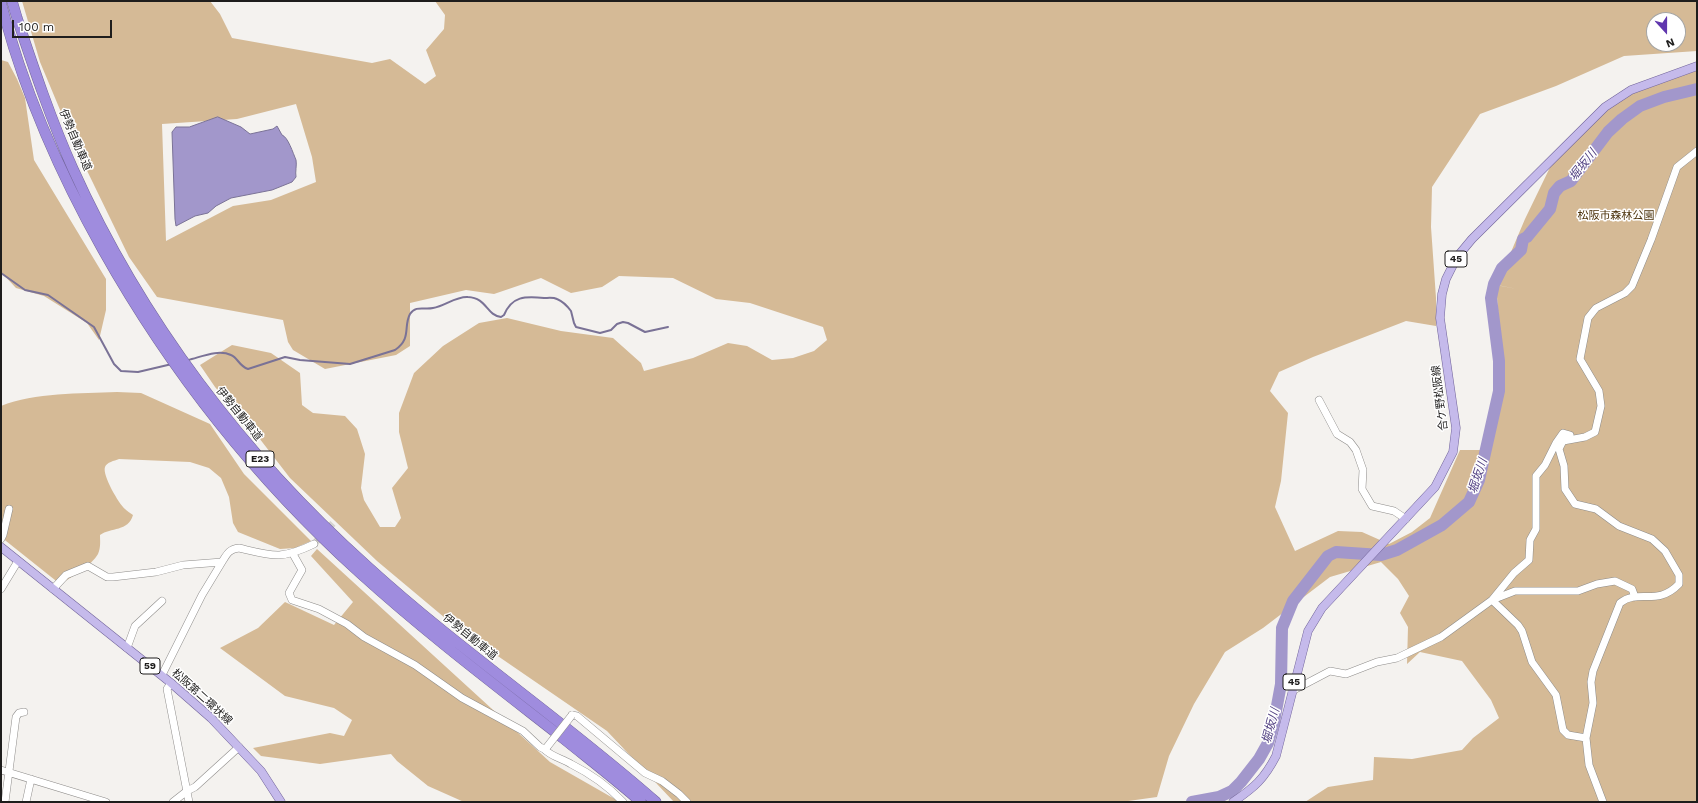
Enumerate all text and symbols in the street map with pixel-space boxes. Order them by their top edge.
scale bar [14,12,114,38]
north arrow [1646,12,1686,52]
text: 100 m [19,20,54,34]
text: N [1664,35,1676,50]
street label: 伊勢自動車道 [56,107,94,173]
water label: 堀坂川 [1566,146,1600,184]
park label: 松阪市森林公園 [1578,209,1654,223]
road number: 45 [1445,251,1467,267]
street label: 合ケ野松阪線 [1429,364,1451,432]
street label: 伊勢自動車道 [213,384,265,444]
road number: E23 [246,451,274,467]
water label: 堀坂川 [1466,457,1490,495]
street label: 伊勢自動車道 [440,611,500,663]
road number: 59 [140,658,160,674]
street label: 松阪第二環状線 [169,666,235,728]
road number: 45 [1283,674,1305,690]
water label: 堀坂川 [1259,707,1283,745]

